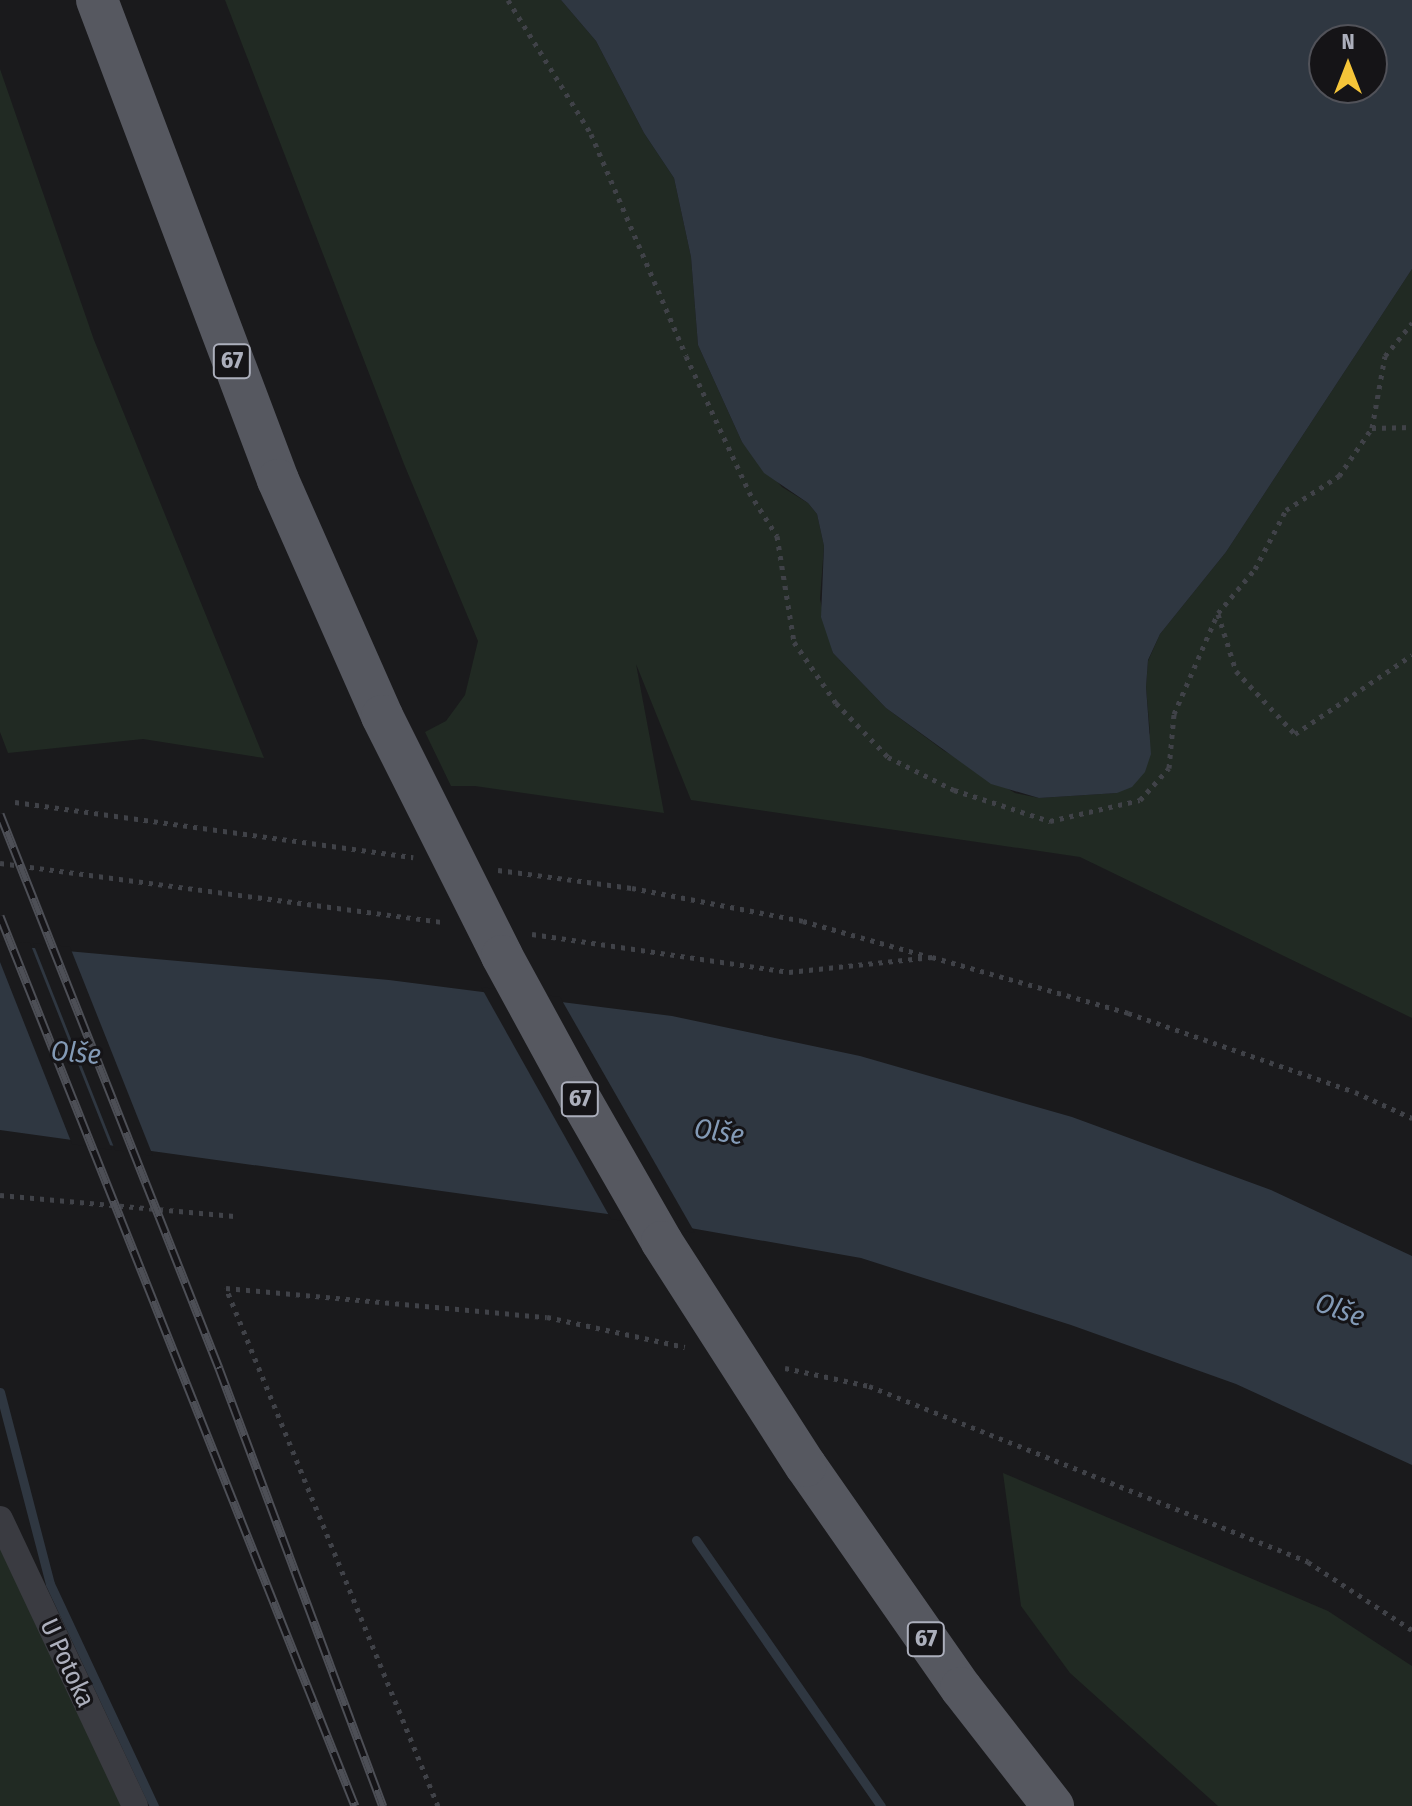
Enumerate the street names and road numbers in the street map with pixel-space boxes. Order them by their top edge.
road number: 67 [212,341,252,381]
road number: 67 [560,1079,600,1119]
street label: U Potoka [33,1614,101,1712]
road number: 67 [906,1619,946,1659]

